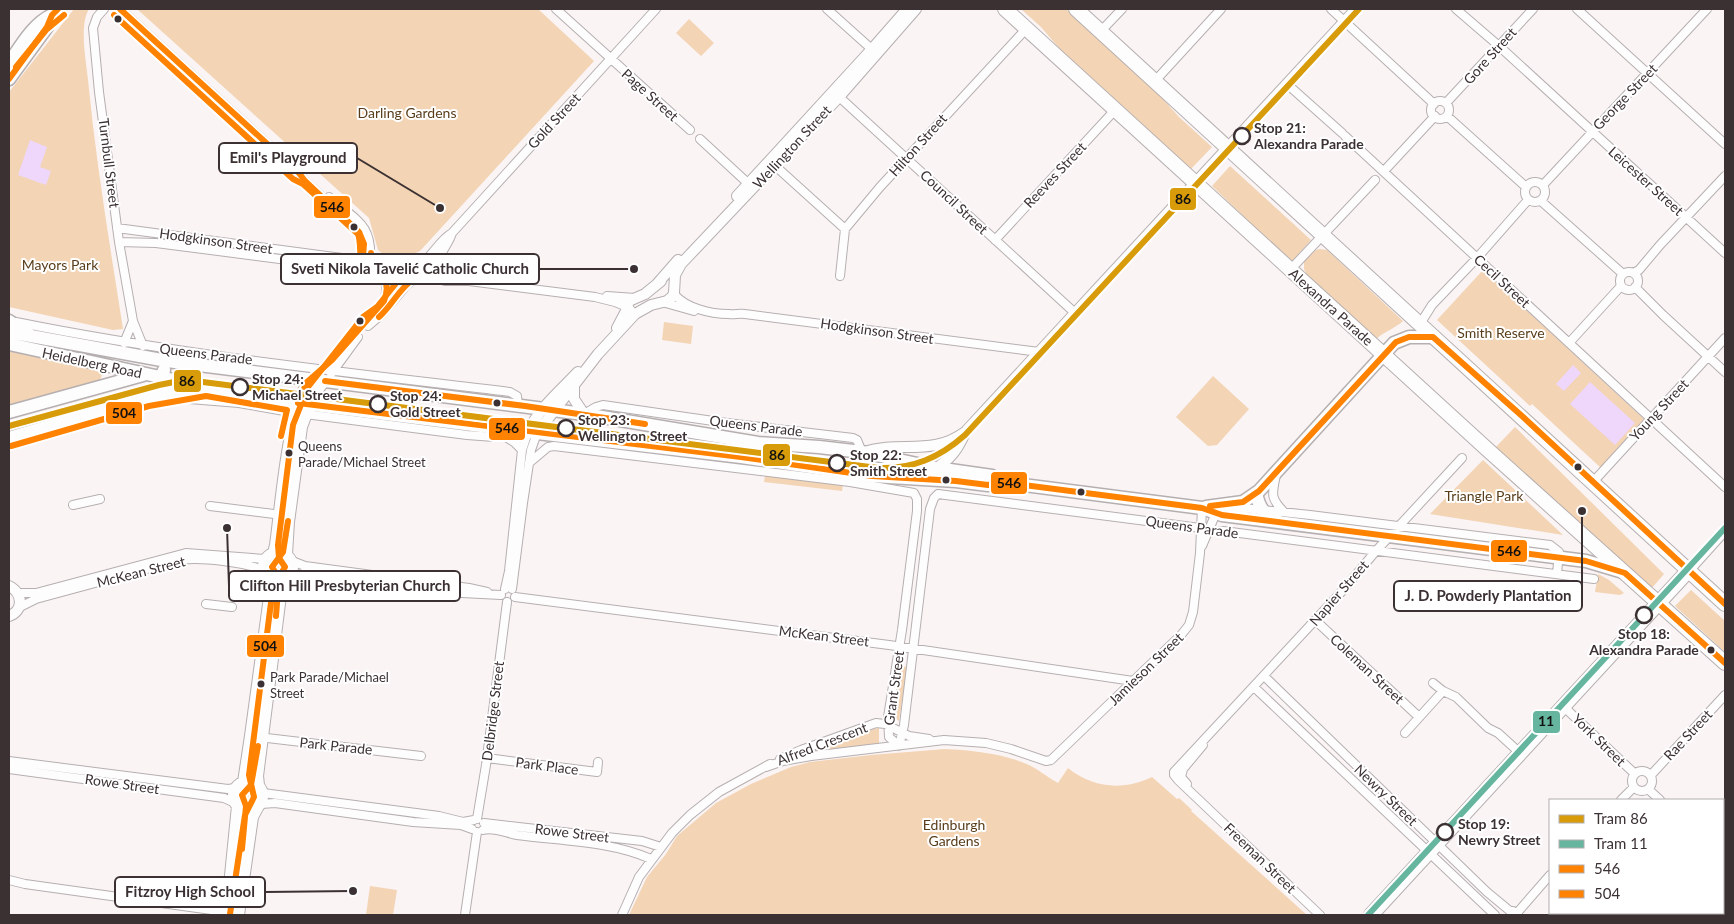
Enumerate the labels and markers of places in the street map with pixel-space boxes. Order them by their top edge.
unlabelled marker [113,14,123,24]
place label: Stop 21: Alexandra Parade [1253,119,1364,152]
marker: Stop 21: Alexandra Parade [1233,127,1251,145]
callout: Emil's Playground [219,143,357,173]
unlabelled marker [349,222,359,232]
callout: Sveti Nikola Tavelić Catholic Church [281,254,539,284]
unlabelled marker [355,316,365,326]
place label: Stop 24: Michael Street [252,370,343,403]
marker: Stop 24: Michael Street [231,378,249,396]
place label: Stop 24: Gold Street [390,387,461,420]
marker: Stop 24: Gold Street [369,395,387,413]
unlabelled marker [492,398,502,408]
place label: Stop 23: Wellington Street [578,411,688,444]
marker: Stop 23: Wellington Street [557,419,575,437]
place label: Queens Parade/Michael Street [298,438,426,470]
place label: Stop 22: Smith Street [850,446,928,479]
marker: Queens Parade/Michael Street [284,448,294,458]
marker: Stop 22: Smith Street [828,454,846,472]
unlabelled marker [1573,462,1583,472]
unlabelled marker [941,475,951,485]
unlabelled marker [1076,487,1086,497]
callout: Clifton Hill Presbyterian Church [229,571,460,601]
callout: J. D. Powderly Plantation [1394,581,1582,611]
marker: Stop 18: Alexandra Parade [1635,606,1653,624]
place label: Stop 18: Alexandra Parade [1588,625,1699,658]
unlabelled marker [1706,645,1716,655]
place label: Park Parade/Michael Street [270,669,389,701]
marker: Park Parade/Michael Street [256,679,266,689]
place label: Stop 19: Newry Street [1458,815,1541,848]
marker: Stop 19: Newry Street [1436,823,1454,841]
callout: Fitzroy High School [115,877,265,907]

